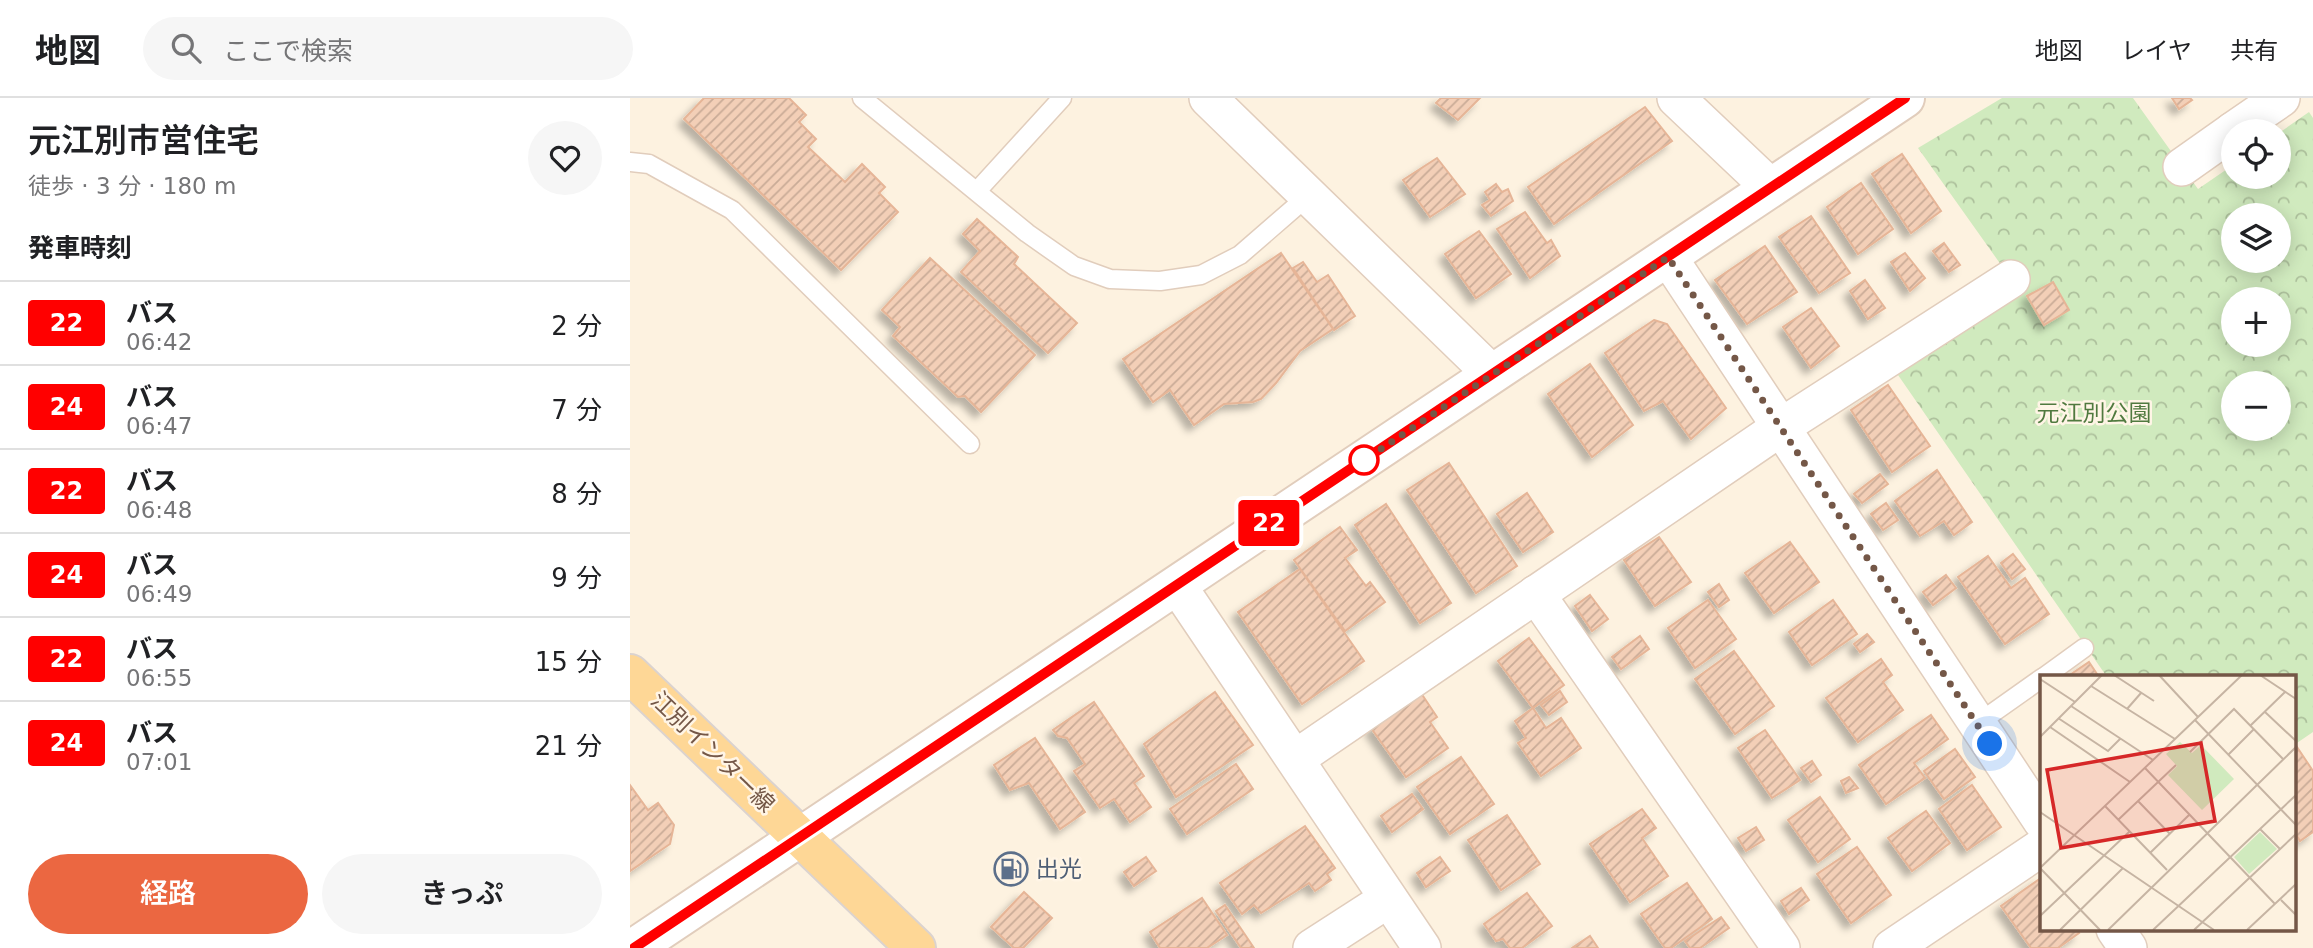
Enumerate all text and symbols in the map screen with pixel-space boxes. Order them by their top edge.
search box [143,17,633,80]
icon: search [167,29,205,67]
text: 地図 [35,31,101,70]
text: ここで検索 [223,36,353,66]
text: 地図 [2035,37,2083,65]
text: レイヤ [2121,37,2192,65]
text: 共有 [2230,37,2278,65]
map controls [2221,119,2291,441]
button: locate [2221,119,2291,189]
text: 元江別市営住宅 [28,121,259,160]
button: heart [528,121,602,195]
text: 徒歩 · 3 分 · 180 m [28,173,236,199]
button: layers [2221,203,2291,273]
text: 発車時刻 [28,233,132,263]
button: + [2221,287,2291,357]
text: バス [126,298,178,328]
text: 22 [50,309,83,337]
text: 2 分 [551,311,602,341]
text: 06:42 [126,329,192,355]
button: − [2221,371,2291,441]
text: バス [126,382,178,412]
text: 24 [50,393,83,421]
text: 7 分 [551,395,602,425]
park label: 元江別公園 [2037,400,2152,426]
text: 06:47 [126,413,192,439]
unlabelled marker [1349,445,1379,475]
text: バス [126,466,178,496]
text: 22 [50,477,83,505]
text: 8 分 [551,479,602,509]
text: 06:48 [126,497,192,523]
line badge: 22 [1238,500,1300,546]
text: 22 [1252,509,1286,537]
text: バス [126,550,178,580]
text: 24 [50,561,83,589]
text: 9 分 [551,563,602,593]
text: 06:49 [126,581,192,607]
text: バス [126,634,178,664]
text: 22 [50,645,83,673]
text: 15 分 [535,647,602,677]
text: 06:55 [126,665,192,691]
inset map [2040,675,2296,930]
street label: 江別インター線 [646,687,780,817]
text: バス [126,718,178,748]
your location [1972,726,2007,761]
text: 24 [50,729,83,757]
text: 21 分 [535,731,602,761]
text: 07:01 [126,749,192,775]
fuel station icon: 出光 [992,850,1030,888]
button: 経路 [28,854,308,934]
button: きっぷ [322,854,602,934]
place label: 出光 [1036,856,1082,882]

